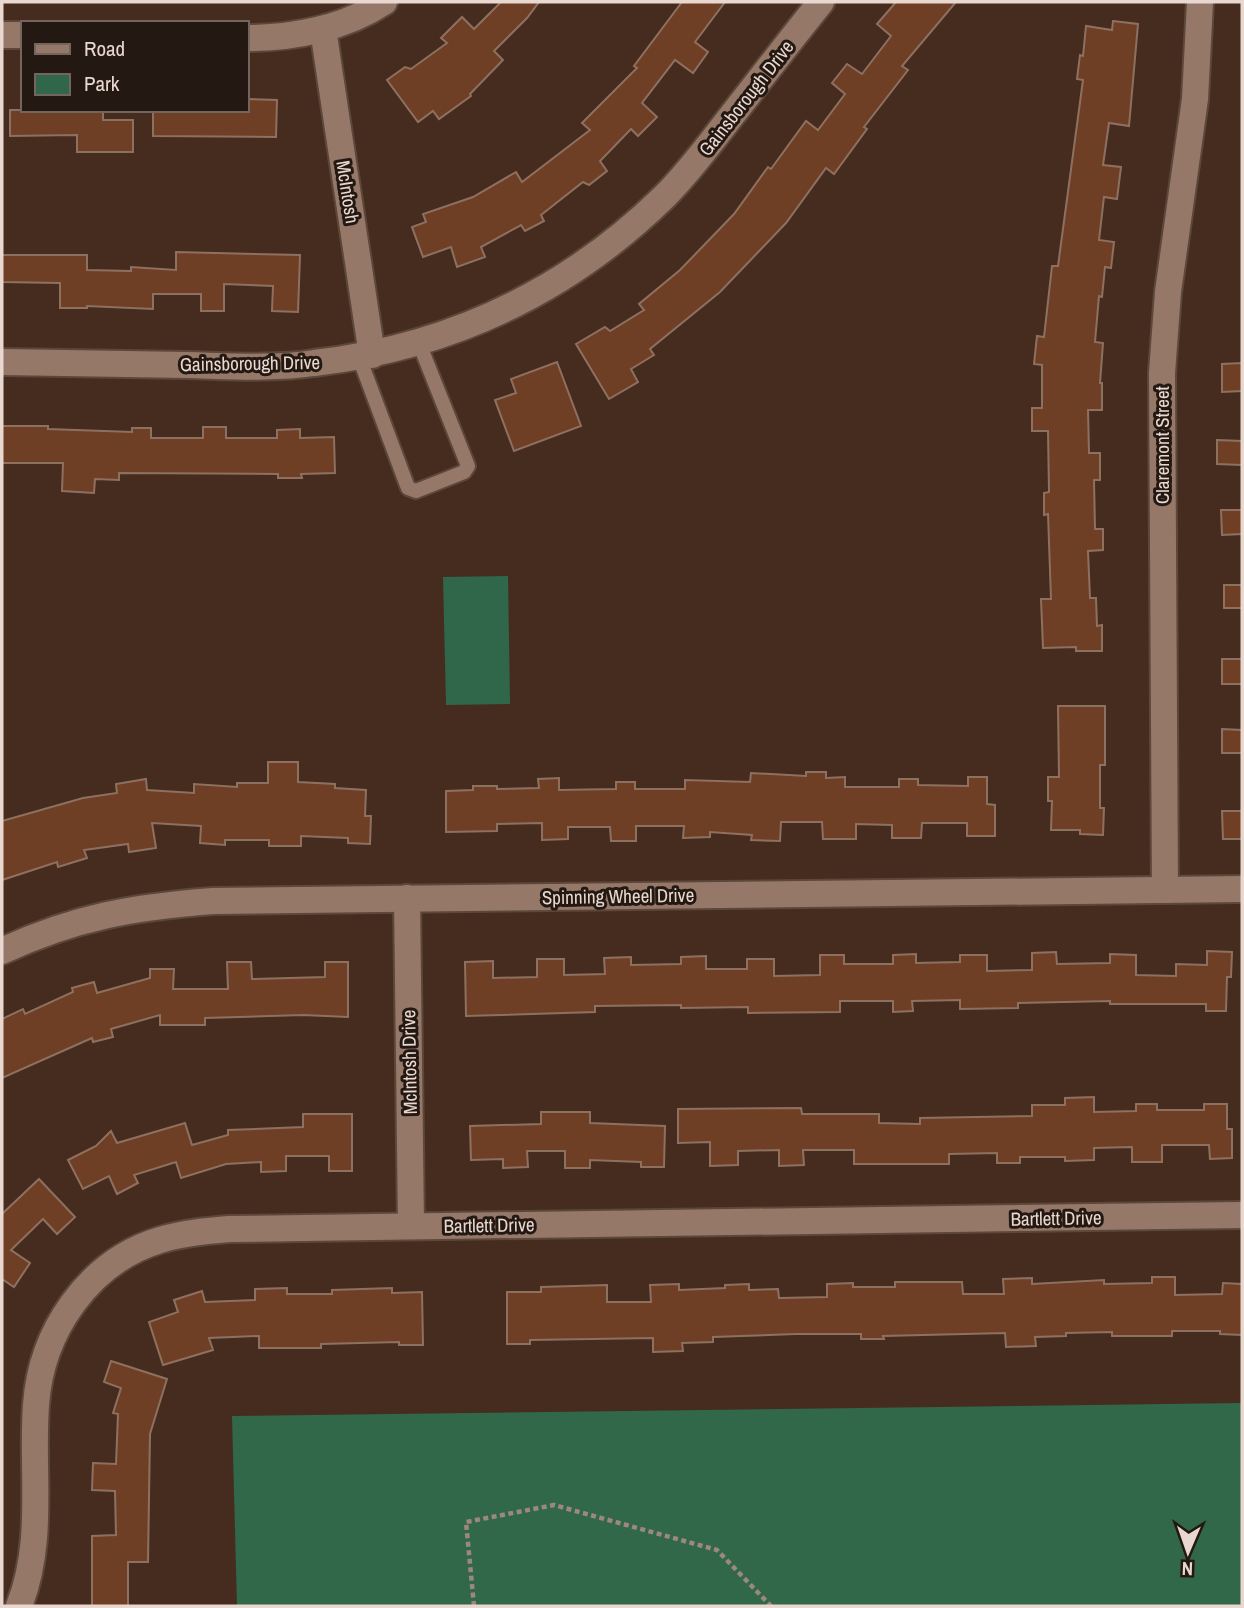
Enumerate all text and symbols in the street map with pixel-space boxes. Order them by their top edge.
legend [21,21,248,112]
text: Road [84,34,125,63]
street label: Gainsborough Drive [693,35,799,161]
text: Park [84,69,120,98]
street label: McIntosh [330,159,366,225]
street label: Gainsborough Drive [180,349,320,377]
street label: Claremont Street [1149,385,1175,504]
street label: Spinning Wheel Drive [542,882,694,910]
street label: McIntosh Drive [395,1009,423,1115]
street label: Bartlett Drive [1010,1204,1102,1232]
street label: Bartlett Drive [443,1211,535,1239]
north arrow [1153,1517,1223,1587]
text: N [1181,1556,1193,1582]

